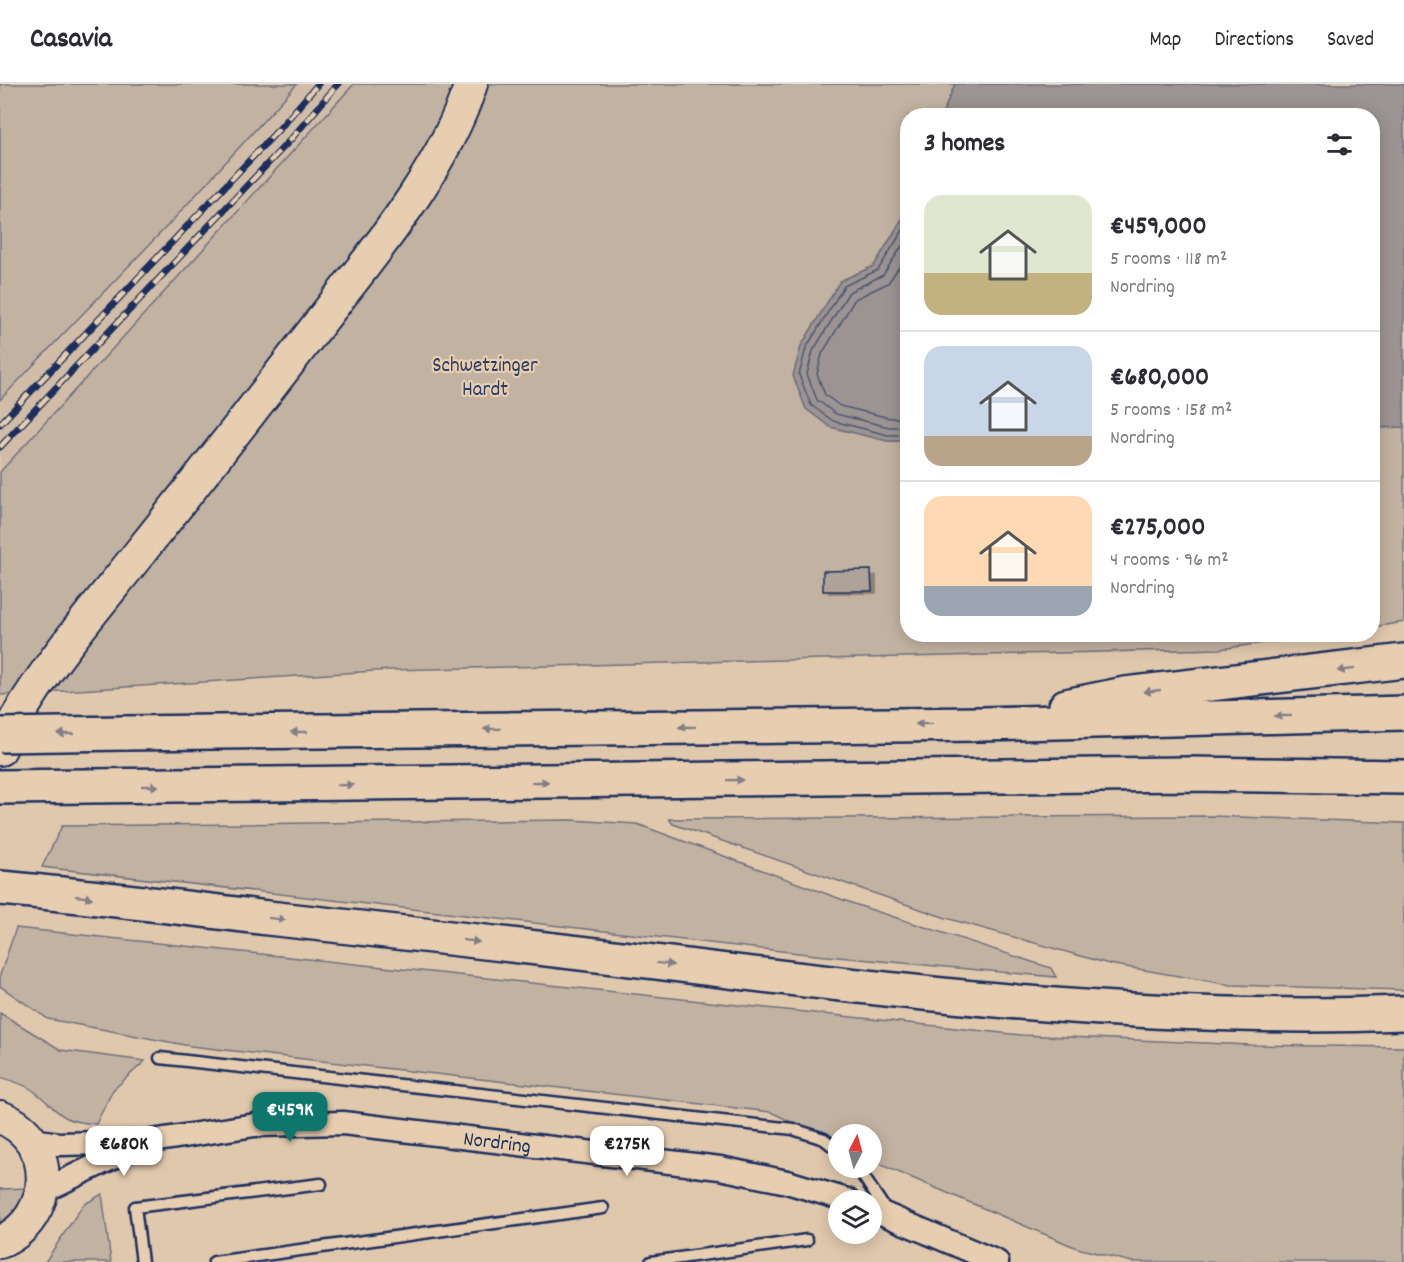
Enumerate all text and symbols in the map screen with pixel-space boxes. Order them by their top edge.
text: Casavia [30,21,112,61]
text: Map [1150,26,1181,56]
text: Directions [1214,26,1294,56]
text: Saved [1327,26,1374,56]
text: 3 homes [924,126,1005,163]
icon: filters [1323,128,1356,161]
text: €459,000 [1110,209,1207,246]
icon: home [972,219,1044,291]
text: 5 rooms · 118 m² [1110,246,1227,274]
text: Nordring [1110,274,1175,302]
park label: Schwetzinger Hardt [432,352,538,406]
text: €680,000 [1110,360,1209,397]
icon: home [972,370,1044,442]
text: 5 rooms · 158 m² [1110,397,1232,425]
text: Nordring [1110,425,1175,453]
text: €275,000 [1110,510,1205,547]
icon: home [972,520,1044,592]
text: 4 rooms · 96 m² [1110,547,1229,575]
text: Nordring [1110,575,1175,603]
one-way arrow [1336,665,1355,674]
one-way arrow [1143,686,1162,696]
one-way arrow [1273,711,1292,721]
one-way arrow [914,719,933,729]
one-way arrow [677,722,696,732]
one-way arrow [482,724,501,734]
one-way arrow [289,727,308,737]
one-way arrow [56,730,75,739]
one-way arrow [725,775,744,784]
one-way arrow [530,777,549,787]
one-way arrow [335,780,354,789]
one-way arrow [140,781,159,791]
one-way arrow [74,892,93,901]
one-way arrow [268,914,287,924]
one-way arrow [462,936,481,946]
one-way arrow [655,959,674,968]
pin: €459K [248,1092,332,1143]
text: €459K [266,1097,314,1125]
north arrow [828,1124,882,1178]
map controls [828,1124,882,1244]
street label: Nordring [461,1125,532,1163]
pin: €680K [82,1126,166,1177]
pin: €275K [585,1126,669,1177]
text: €680K [99,1131,149,1159]
text: €275K [604,1131,650,1159]
button: layers [828,1190,882,1244]

